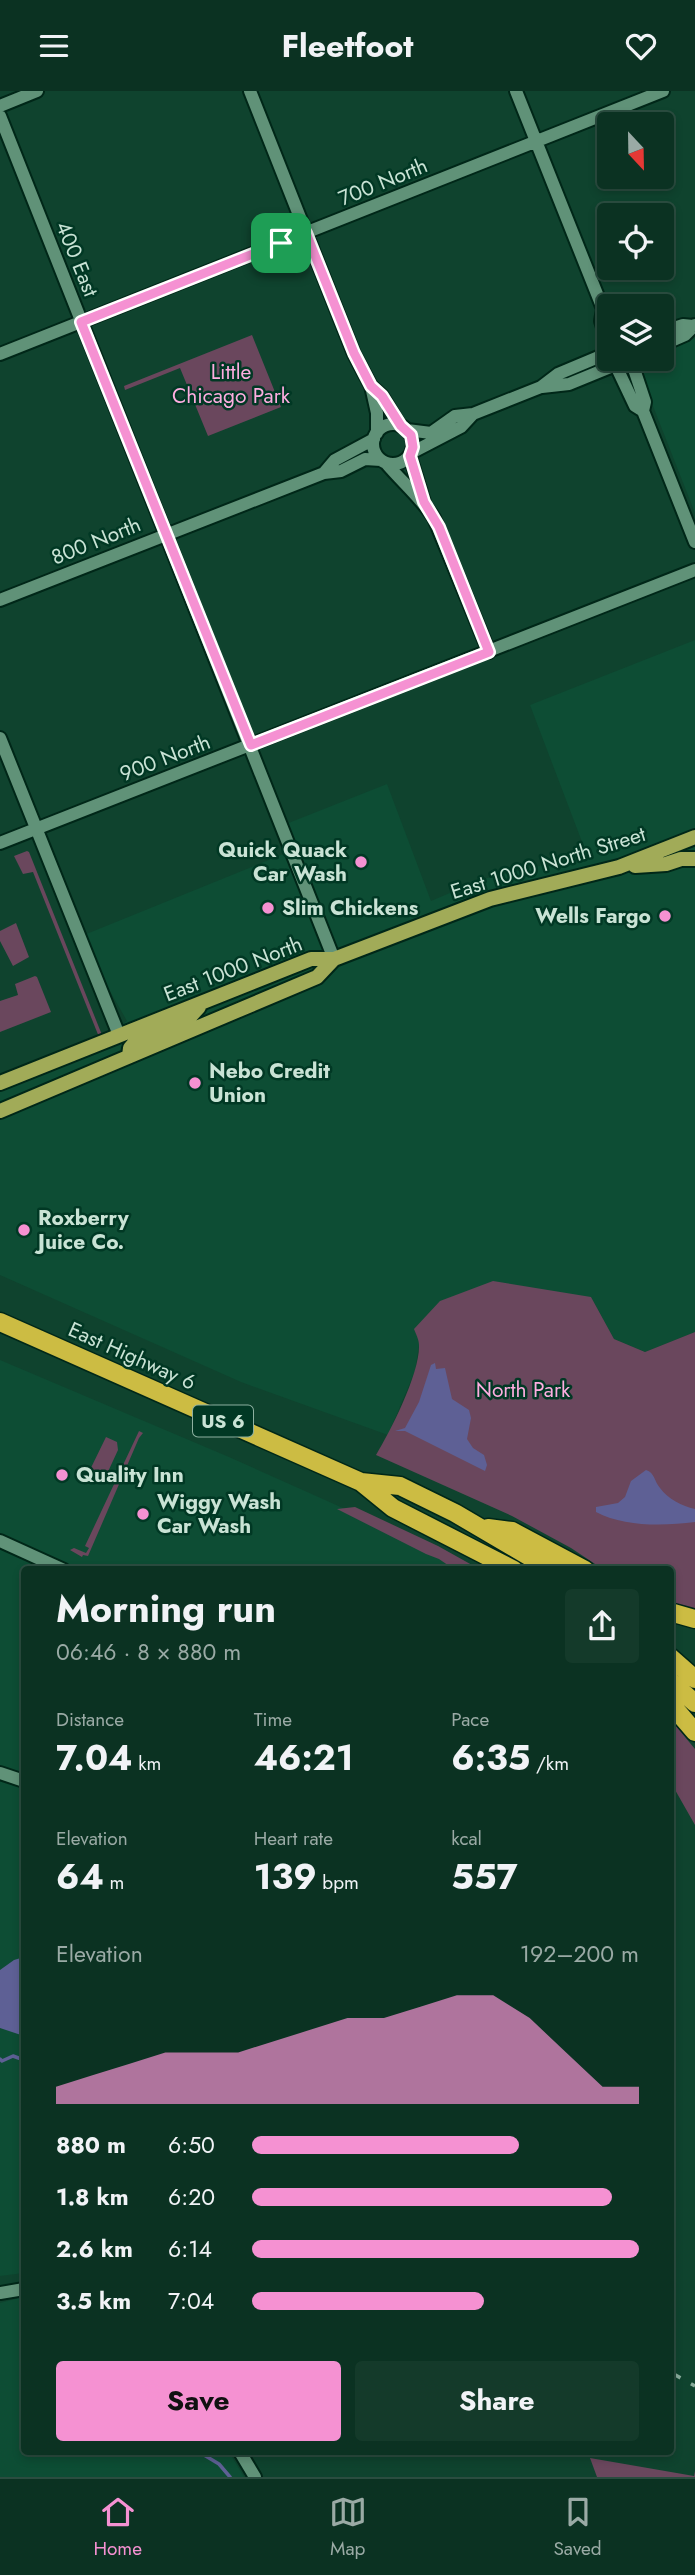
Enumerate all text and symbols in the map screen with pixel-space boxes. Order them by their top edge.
text: Fleetfoot [281,23,414,69]
icon: menu [35,27,73,65]
icon: heart [622,27,660,65]
north arrow [597,112,674,189]
map controls [597,112,674,371]
street label: 700 North [334,151,432,213]
button: locate [597,203,674,280]
pin [251,213,311,273]
street label: 400 East [48,217,106,301]
icon: arrive [262,224,300,262]
button: layers [597,294,674,371]
park label: Little Chicago Park [172,357,291,411]
street label: 800 North [47,509,145,573]
street label: 900 North [115,727,215,789]
street label: East 1000 North Street [447,819,649,907]
place label: Quick Quack Car Wash [218,835,347,889]
marker: Quick Quack Car Wash [353,854,369,870]
place label: Slim Chickens [282,893,419,923]
marker: Slim Chickens [260,900,276,916]
place label: Wells Fargo [535,901,651,931]
marker: Wells Fargo [657,908,673,924]
street label: East 1000 North [159,929,307,1009]
place label: Nebo Credit Union [209,1056,330,1110]
marker: Nebo Credit Union [187,1075,203,1091]
place label: Roxberry Juice Co. [34,1203,130,1257]
marker: Roxberry Juice Co. [16,1222,32,1238]
street label: East Highway 6 [63,1314,201,1398]
park label: North Park [476,1375,571,1405]
road number: US 6 [193,1405,253,1437]
place label: Quality Inn [76,1460,184,1490]
marker: Quality Inn [54,1467,70,1483]
place label: Wiggy Wash Car Wash [157,1487,281,1541]
marker: Wiggy Wash Car Wash [135,1506,151,1522]
text: Morning run [56,1581,276,1636]
button: share [565,1589,639,1663]
text: 06:46 · 8 × 880 m [56,1635,241,1669]
text: Distance [56,1706,124,1733]
text: Time [254,1706,292,1733]
text: Pace [451,1706,489,1733]
text: 7.04 [56,1733,132,1783]
text: 46:21 [254,1733,354,1783]
text: 6:35 [451,1733,530,1783]
text: km [132,1750,161,1777]
text: /km [530,1750,569,1777]
text: Elevation [56,1825,128,1852]
text: Heart rate [254,1825,333,1852]
text: kcal [451,1825,482,1852]
text: 64 [56,1852,104,1902]
text: 139 [254,1852,317,1902]
text: 557 [451,1852,518,1902]
text: m [104,1869,124,1896]
text: bpm [317,1869,359,1896]
text: Elevation [56,1937,143,1971]
text: 192–200 m [520,1937,639,1971]
text: 880 m [56,2128,126,2162]
text: 6:50 [168,2128,215,2162]
text: 1.8 km [56,2180,129,2214]
text: 6:20 [168,2180,215,2214]
text: 2.6 km [56,2232,133,2266]
text: 6:14 [168,2232,212,2266]
text: 3.5 km [56,2284,131,2318]
text: 7:04 [168,2284,214,2318]
button: Save [56,2361,341,2441]
button: Share [355,2361,639,2441]
tab: Home [93,2493,142,2562]
tab: Map [329,2493,367,2562]
tab: Saved [553,2493,602,2562]

